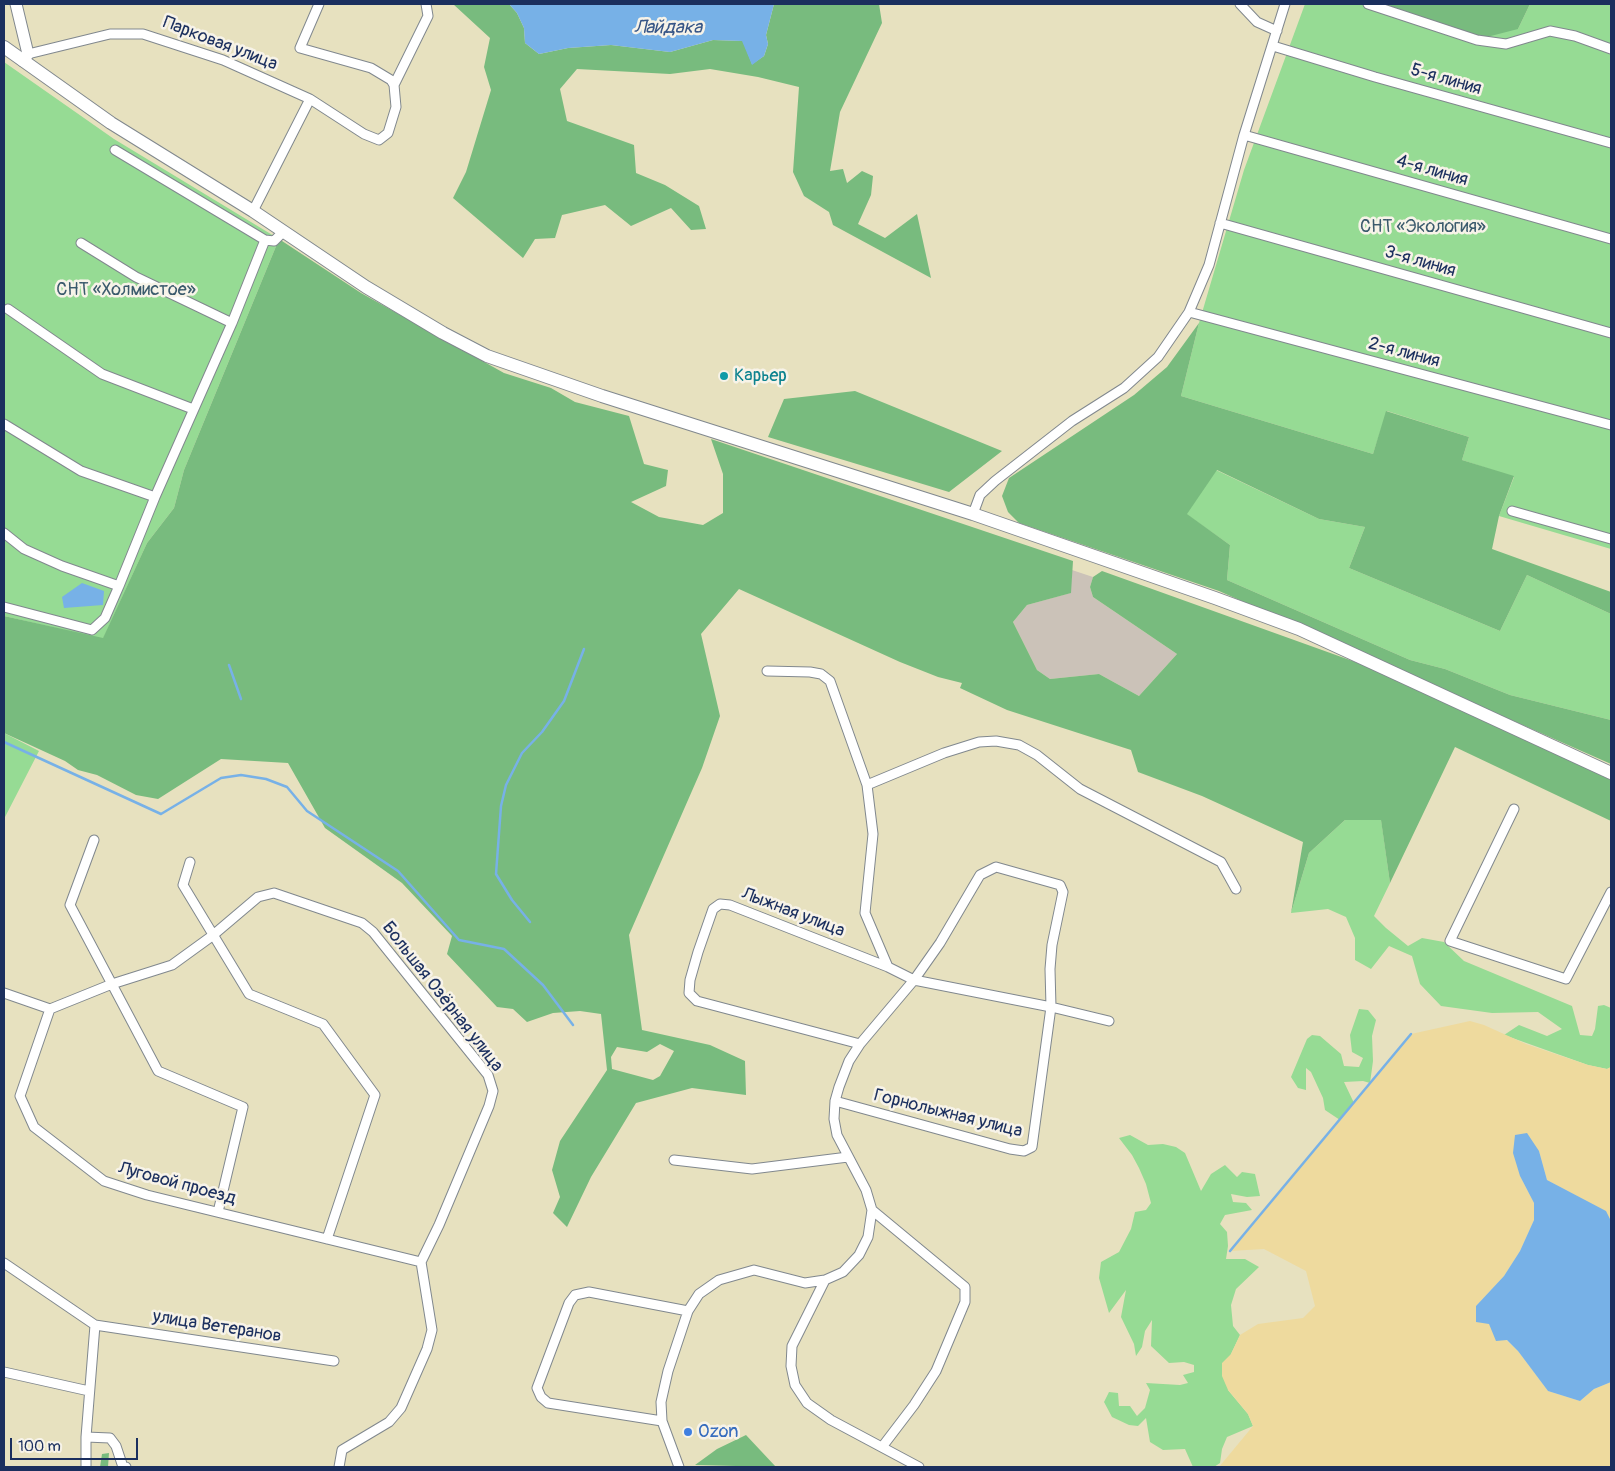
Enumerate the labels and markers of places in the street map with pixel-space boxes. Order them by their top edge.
place label: Карьер [734,365,787,387]
marker: Карьер [718,370,730,382]
place label: Ozon [698,1421,738,1443]
marker: Ozon [682,1426,694,1438]

